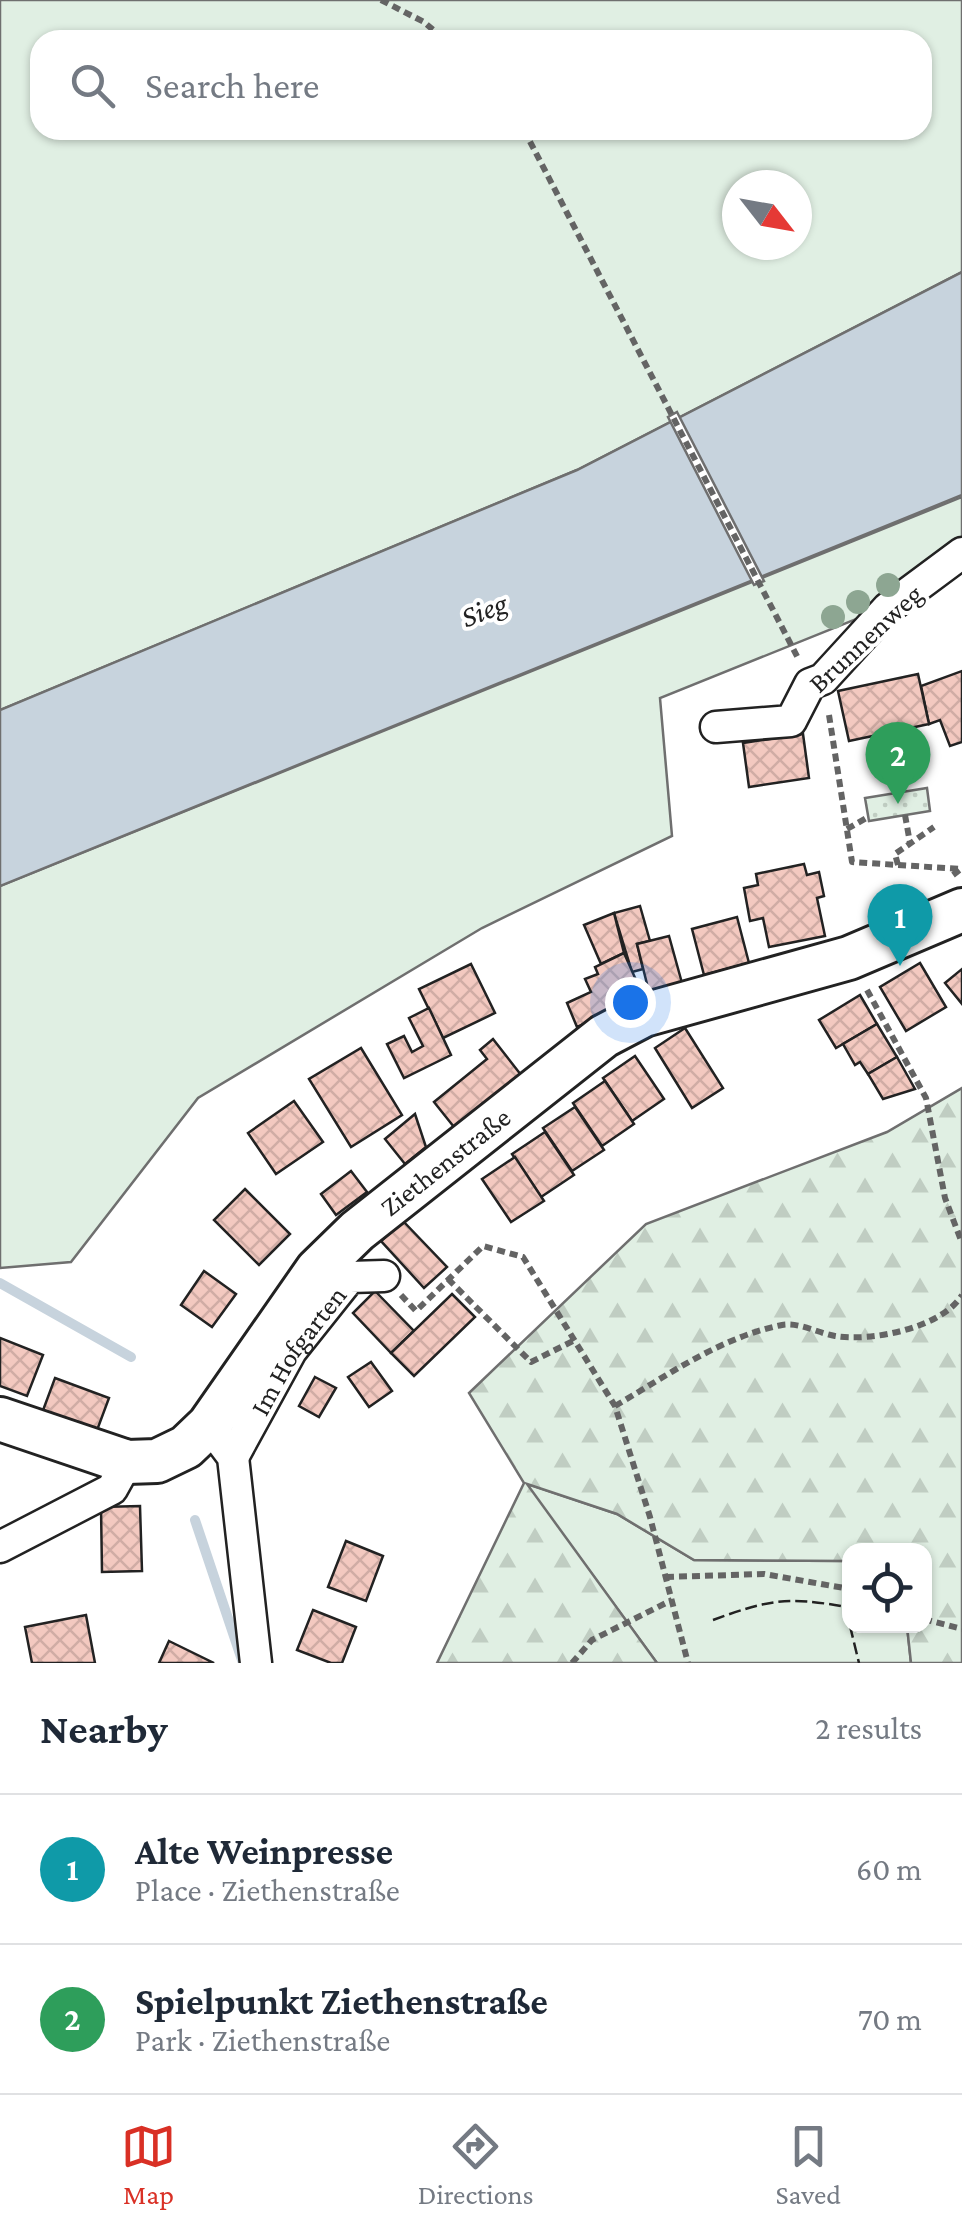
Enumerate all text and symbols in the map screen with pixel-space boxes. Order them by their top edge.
search box [30,30,932,140]
icon: search [65,58,120,113]
text: Search here [145,64,319,106]
north arrow [722,170,812,260]
street label: Brunnenweg [802,578,929,699]
water label: Sieg [456,586,513,634]
pin: 2 [866,722,930,804]
pin: 1 [868,884,932,966]
your location [605,977,656,1028]
street label: Ziethenstraße [374,1101,516,1223]
street label: Im Hofgarten [244,1280,353,1421]
map controls [842,1543,932,1633]
button: locate [842,1543,932,1633]
text: Nearby [40,1705,168,1752]
text: 2 results [815,1710,922,1746]
text: Alte Weinpresse [135,1830,393,1872]
text: 1 [67,1851,78,1887]
text: 60 m [856,1851,922,1887]
text: Place · Ziethenstraße [135,1872,400,1908]
text: Spielpunkt Ziethenstraße [135,1980,548,2022]
text: 2 [64,2001,81,2037]
text: 70 m [858,2001,922,2037]
text: Park · Ziethenstraße [135,2022,390,2058]
tab: Map [121,2119,176,2210]
tab: Directions [418,2119,534,2210]
tab: Saved [775,2119,841,2210]

